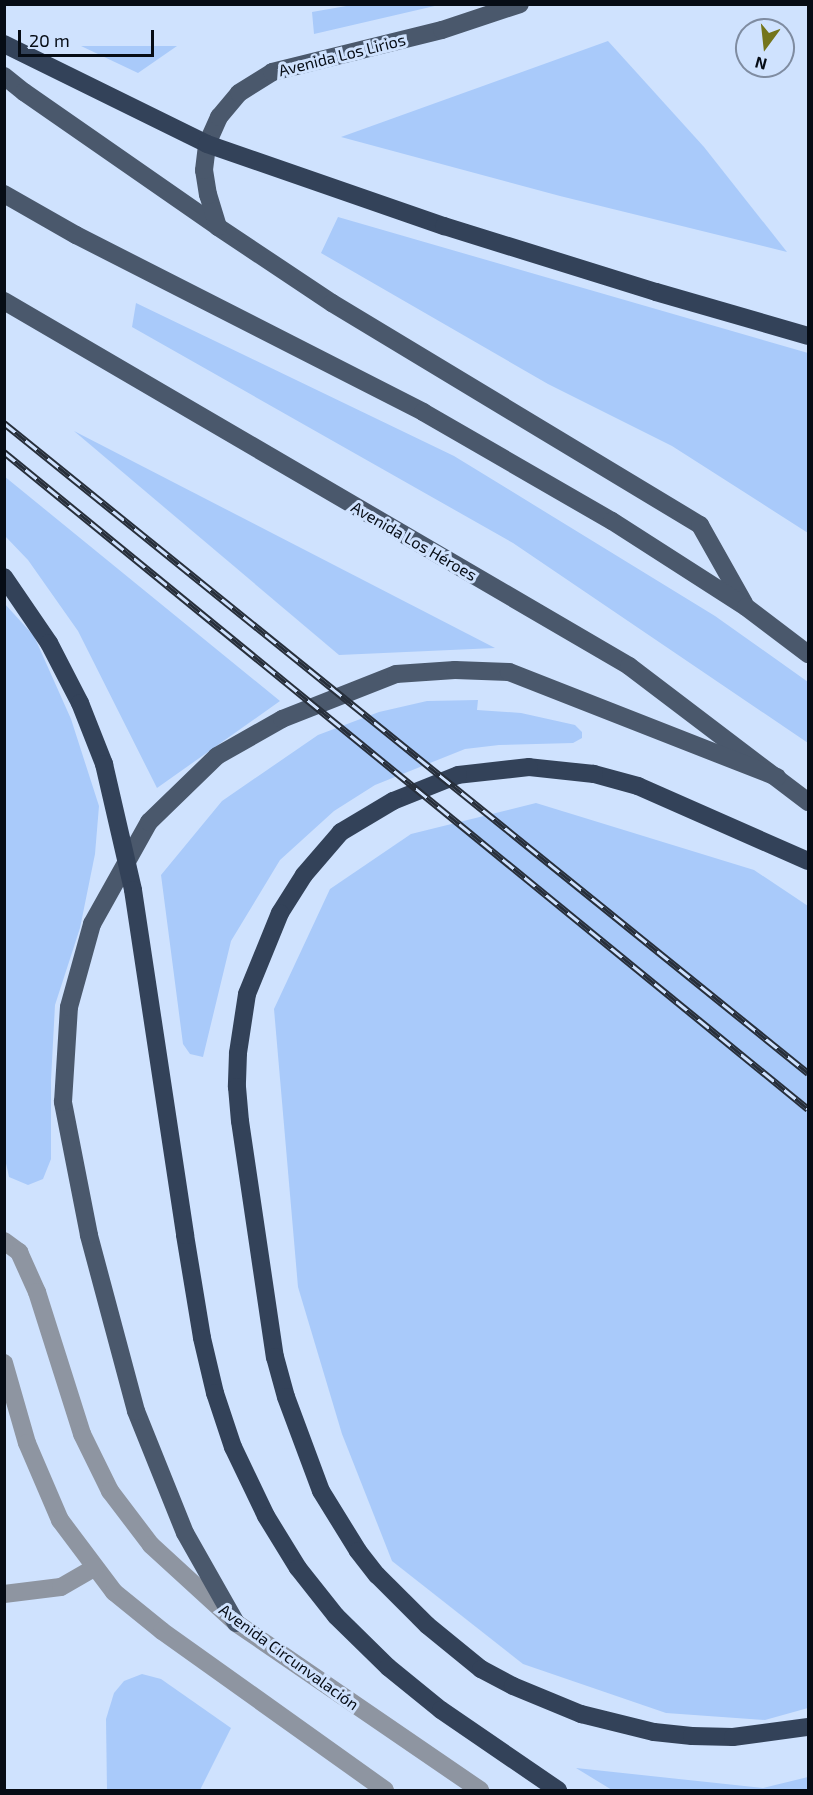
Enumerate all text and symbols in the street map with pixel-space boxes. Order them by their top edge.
scale bar [21,18,158,56]
north arrow [735,18,795,78]
text: 20 m [29,29,70,51]
street label: Avenida Los Lirios [277,30,407,80]
text: N [753,53,769,75]
street label: Avenida Los Héroes [348,497,480,585]
street label: Avenida Circunvalación [215,1600,363,1714]

